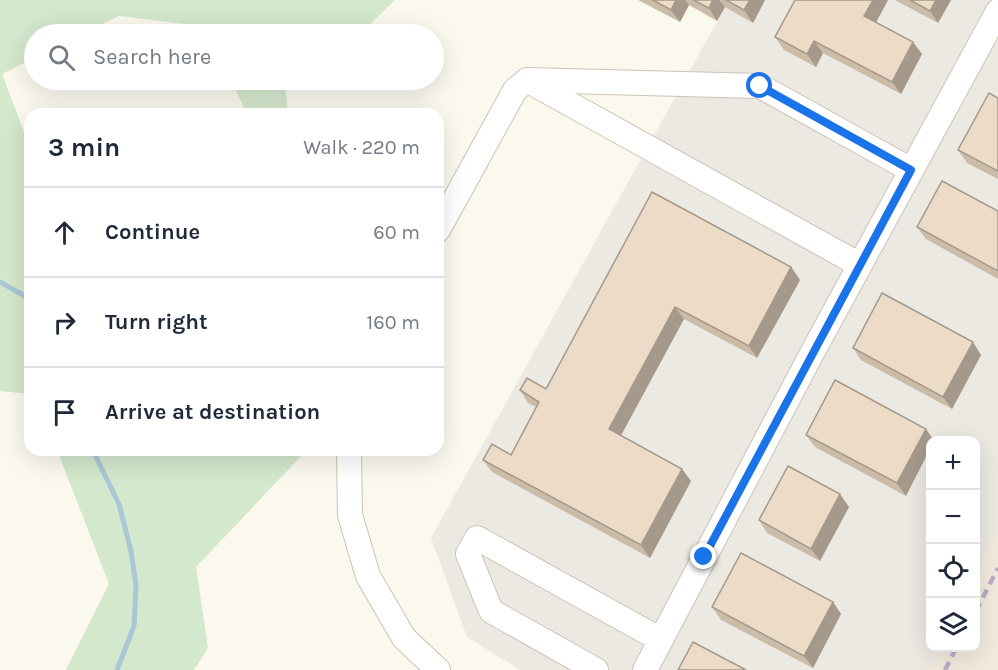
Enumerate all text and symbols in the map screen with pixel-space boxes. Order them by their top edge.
search box [24,24,444,90]
icon: search [45,41,78,74]
text: Search here [93,44,211,70]
route start [746,72,772,98]
text: 3 min [48,132,120,163]
text: Walk · 220 m [303,136,420,159]
icon: ahead [48,216,81,249]
text: Continue [105,219,200,245]
text: 60 m [373,221,420,244]
icon: right [48,306,81,339]
text: Turn right [105,309,208,335]
text: 160 m [367,311,420,334]
icon: arrive [48,396,81,429]
text: Arrive at destination [105,399,320,425]
map controls [926,436,980,652]
button: + [926,436,980,490]
button: − [926,490,980,544]
route end [690,543,716,569]
button: locate [926,544,980,598]
button: layers [926,598,980,652]

